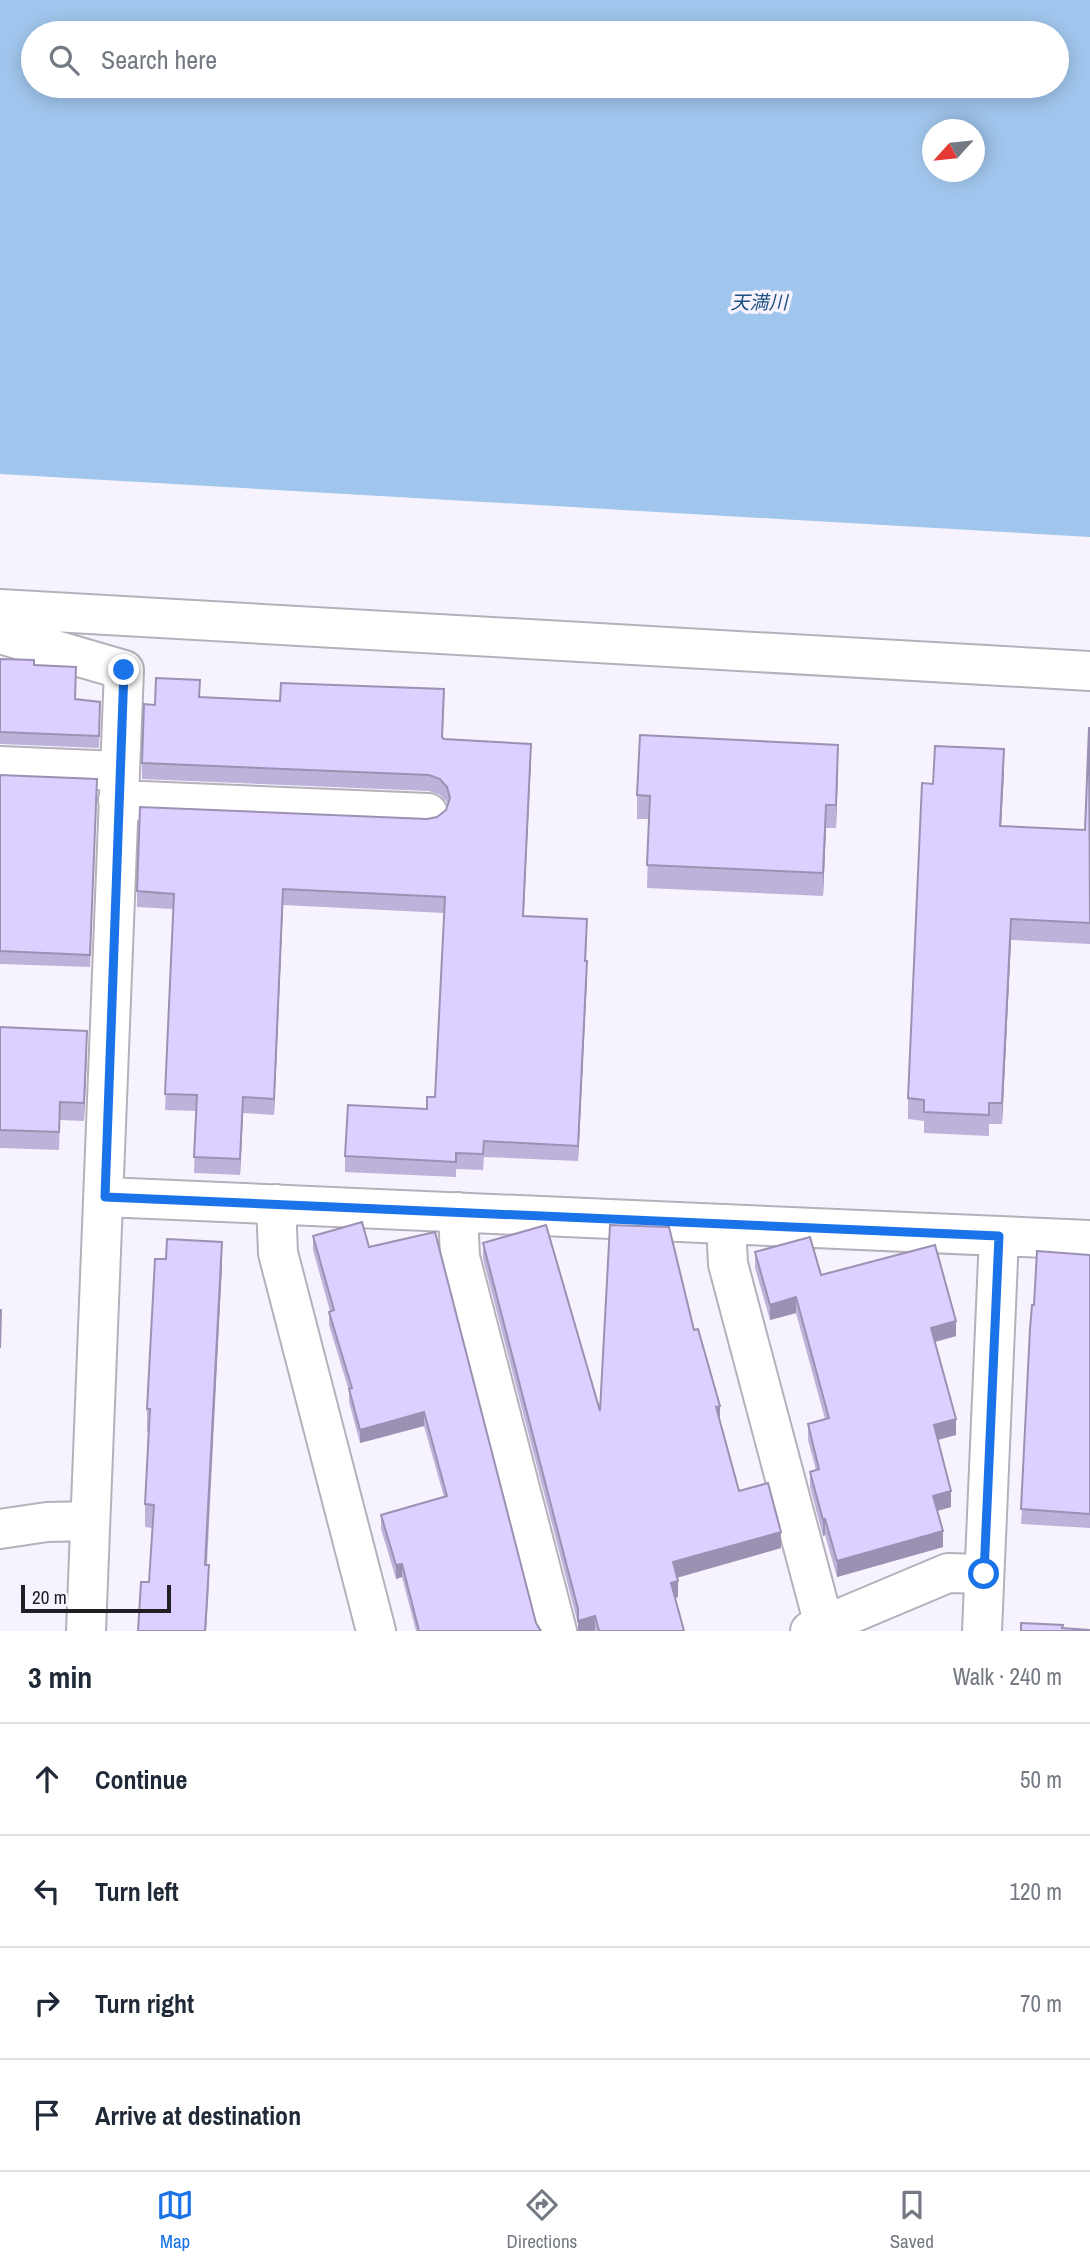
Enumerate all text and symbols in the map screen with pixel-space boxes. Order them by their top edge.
search box [21,21,1069,98]
icon: search [45,41,83,79]
text: Search here [101,42,217,77]
north arrow [922,119,985,182]
water label: 天満川 [730,289,789,315]
route end [108,654,139,685]
route start [968,1558,999,1589]
scale bar [21,1582,172,1614]
text: 20 m [32,1584,67,1610]
text: 3 min [28,1657,92,1697]
text: Walk · 240 m [953,1661,1062,1692]
icon: ahead [28,1760,66,1798]
text: Continue [95,1762,187,1797]
text: 50 m [1020,1764,1062,1795]
icon: left [28,1872,66,1910]
text: Turn left [95,1874,179,1909]
text: 120 m [1010,1876,1062,1907]
icon: right [28,1984,66,2022]
text: Turn right [95,1986,194,2021]
text: 70 m [1020,1988,1062,2019]
icon: arrive [28,2096,66,2134]
text: Arrive at destination [95,2098,301,2133]
tab: Map [156,2186,194,2254]
tab: Directions [506,2186,577,2254]
tab: Saved [890,2186,934,2254]

